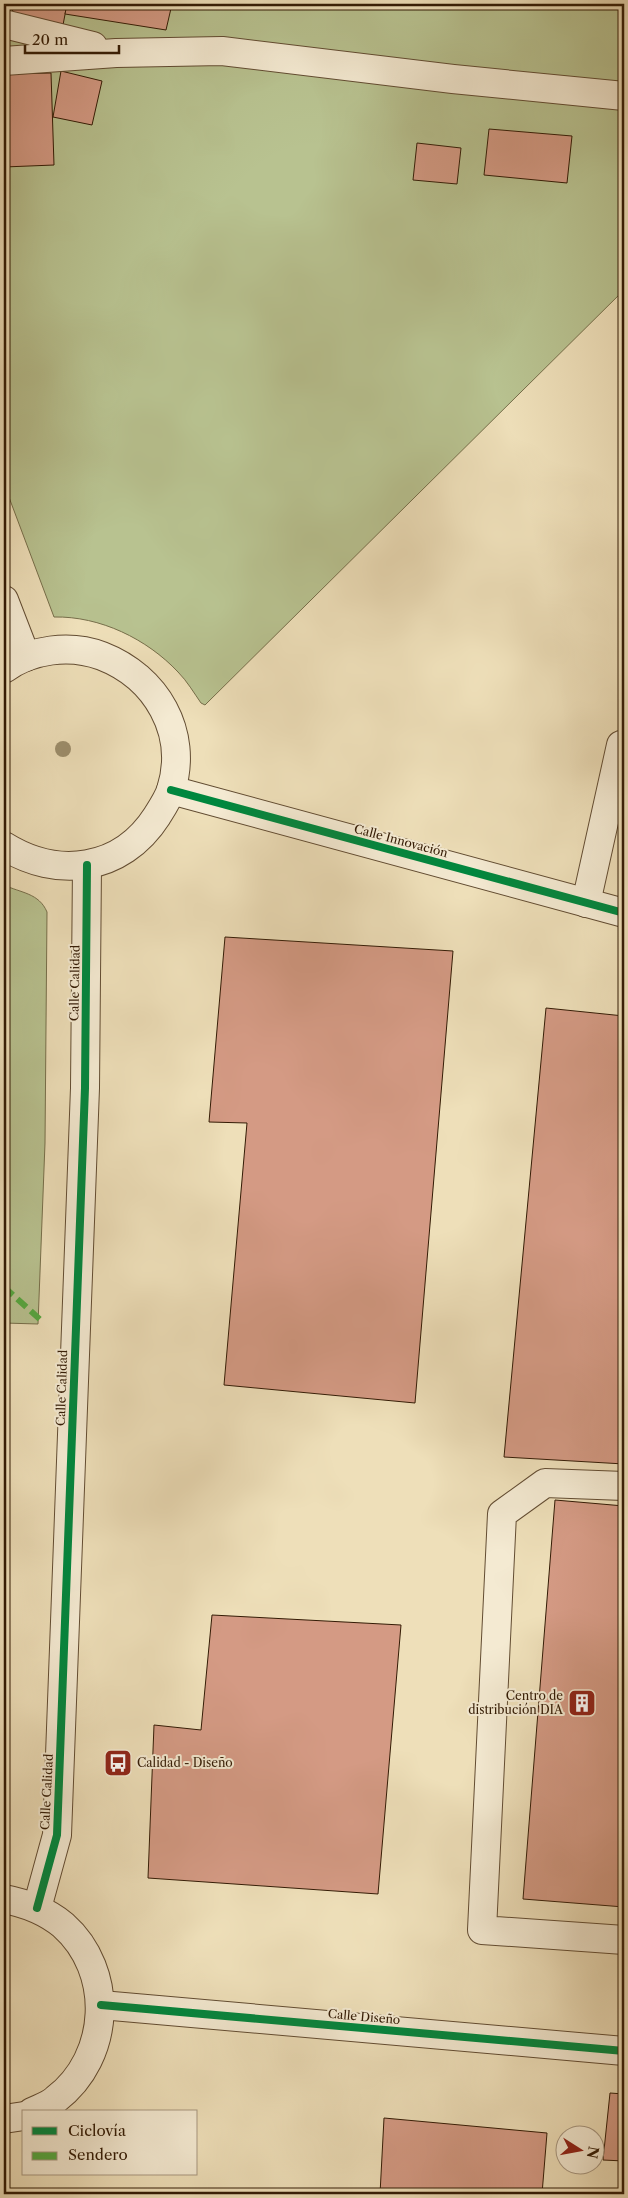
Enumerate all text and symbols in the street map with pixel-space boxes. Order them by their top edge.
scale bar [25,22,119,54]
text: 20 m [32,30,68,49]
street label: Calle Innovación [353,821,450,860]
street label: Calle Calidad [66,944,83,1021]
street label: Calle Calidad [53,1349,70,1426]
place label: Centro de distribución DIA [468,1688,564,1717]
building icon: Centro de distribución DIA [567,1688,597,1718]
bus stop icon: Calidad - Diseño [103,1748,133,1778]
street label: Calle Calidad [37,1753,56,1831]
place label: Calidad - Diseño [137,1755,233,1770]
street label: Calle Diseño [327,2006,401,2027]
legend [22,2110,198,2176]
text: Ciclovía [68,2121,126,2140]
north arrow [556,2126,606,2176]
text: Sendero [68,2145,128,2164]
text: N [583,2145,603,2160]

